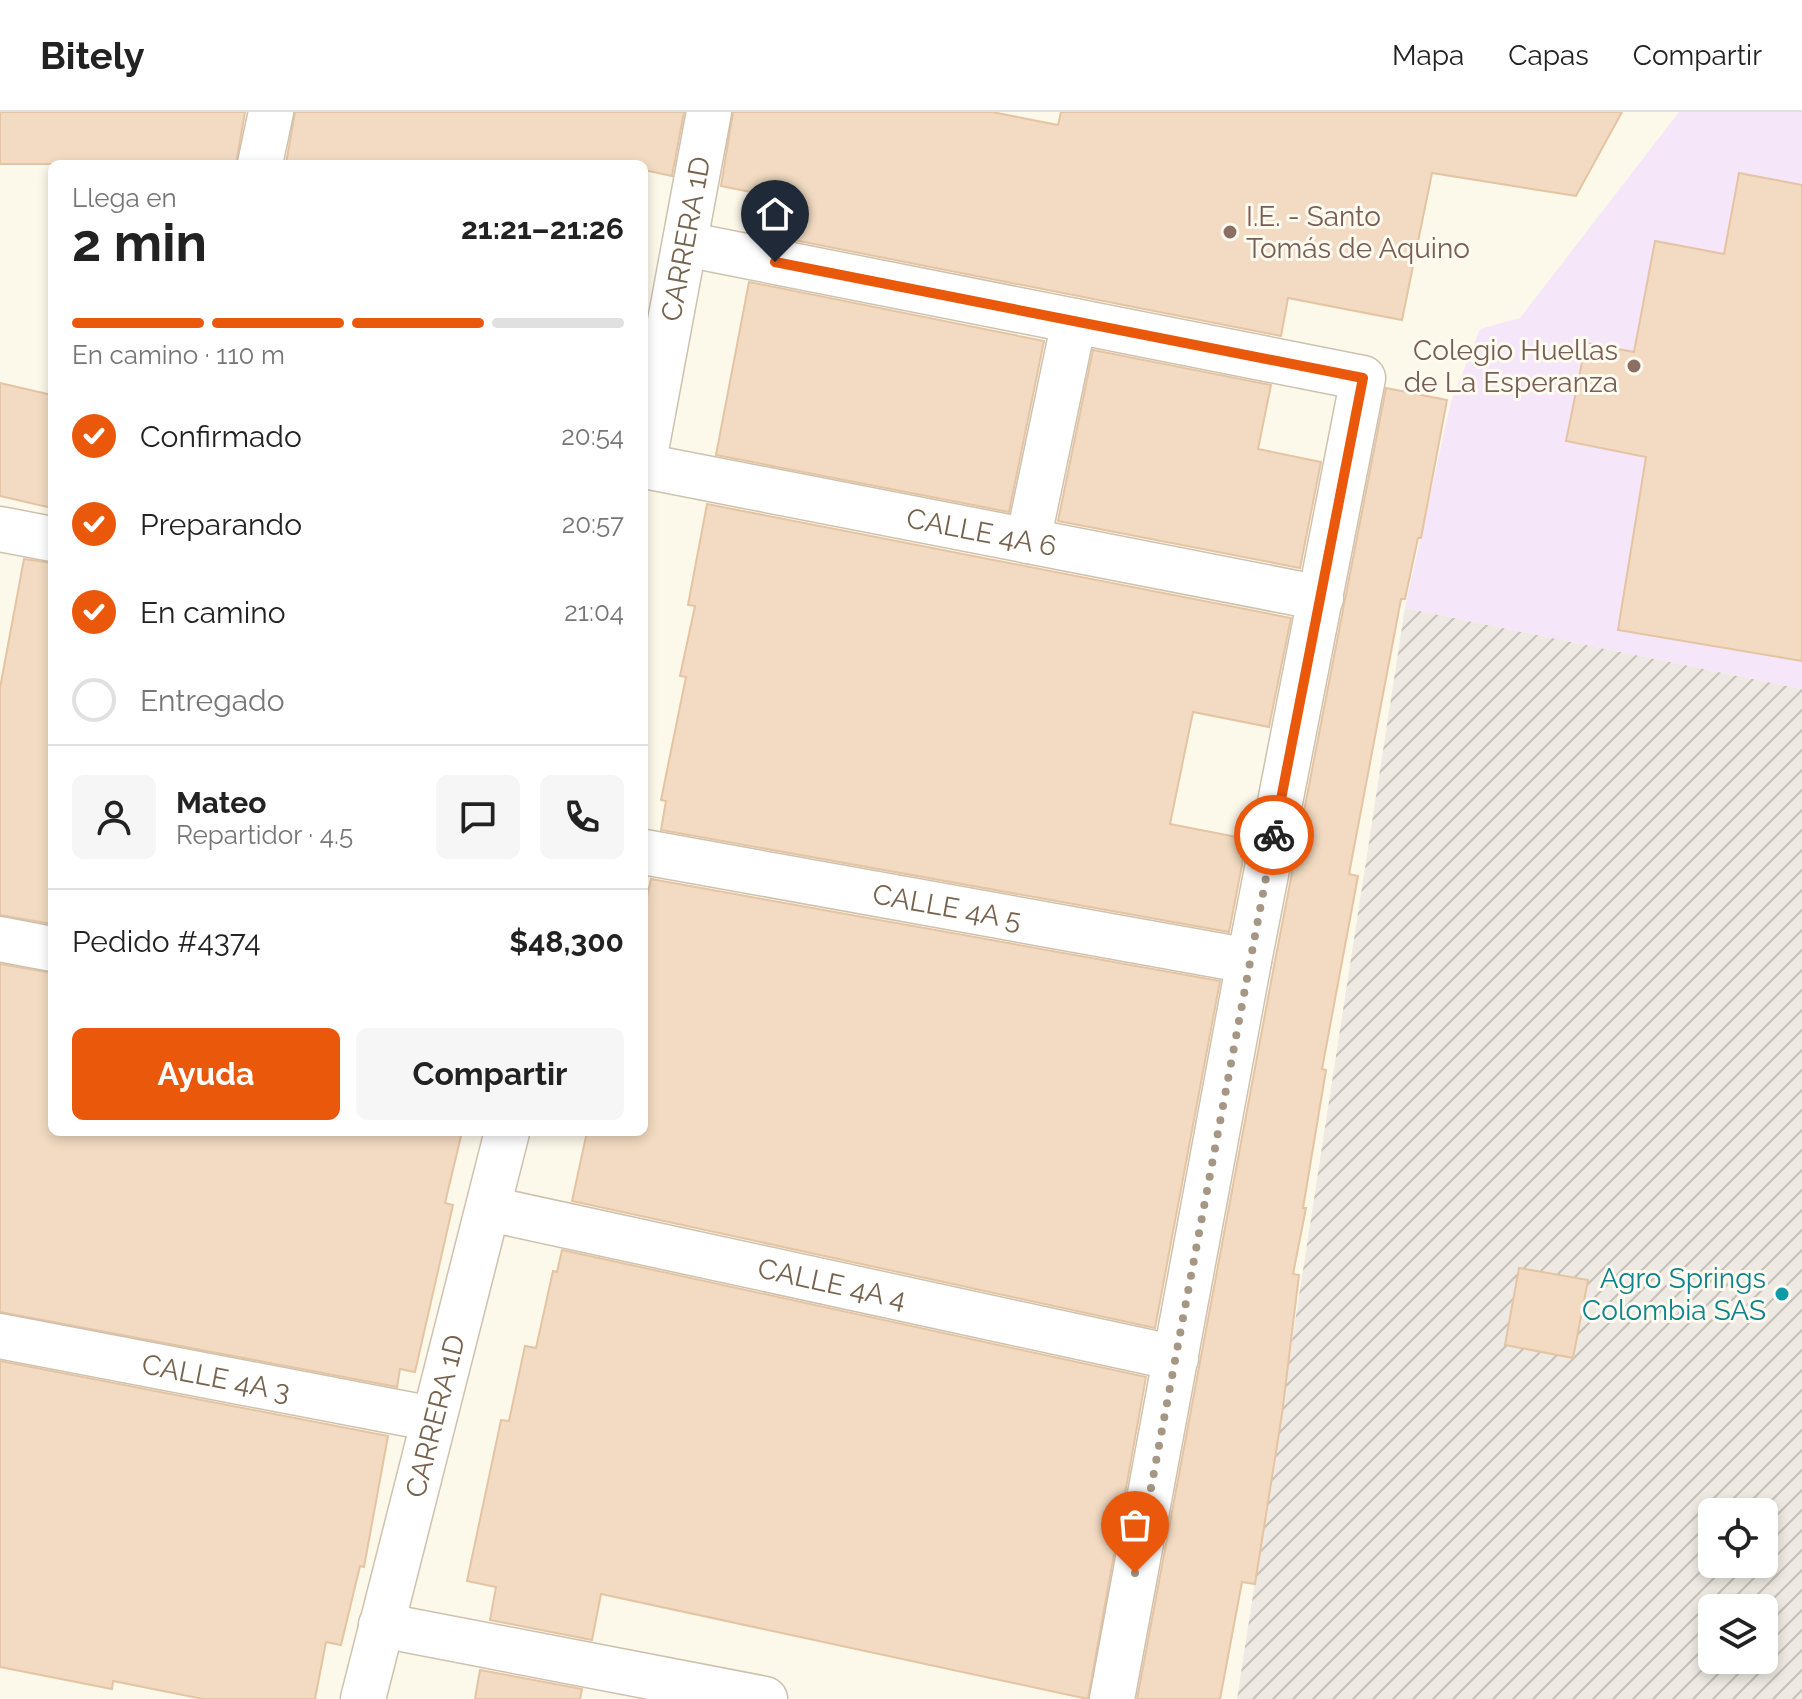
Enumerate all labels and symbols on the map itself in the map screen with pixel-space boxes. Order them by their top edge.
street label: CARRERA 1D [654,154,717,324]
pin [741,180,809,262]
place label: I.E. - Santo Tomás de Aquino [1246,200,1470,265]
marker: I.E. - Santo Tomás de Aquino [1221,223,1239,241]
place label: Colegio Huellas de La Esperanza [1404,334,1618,399]
marker: Colegio Huellas de La Esperanza [1625,357,1643,375]
street label: CALLE 4A 6 [904,501,1059,563]
courier [1234,795,1314,875]
street label: CALLE 4A 5 [870,877,1024,936]
street label: CALLE 4A 4 [755,1251,909,1315]
place label: Agro Springs Colombia SAS [1582,1262,1766,1327]
marker: Agro Springs Colombia SAS [1773,1285,1791,1303]
street label: CARRERA 1D [398,1331,471,1501]
street label: CALLE 4A 3 [139,1347,293,1408]
pin [1101,1491,1169,1573]

